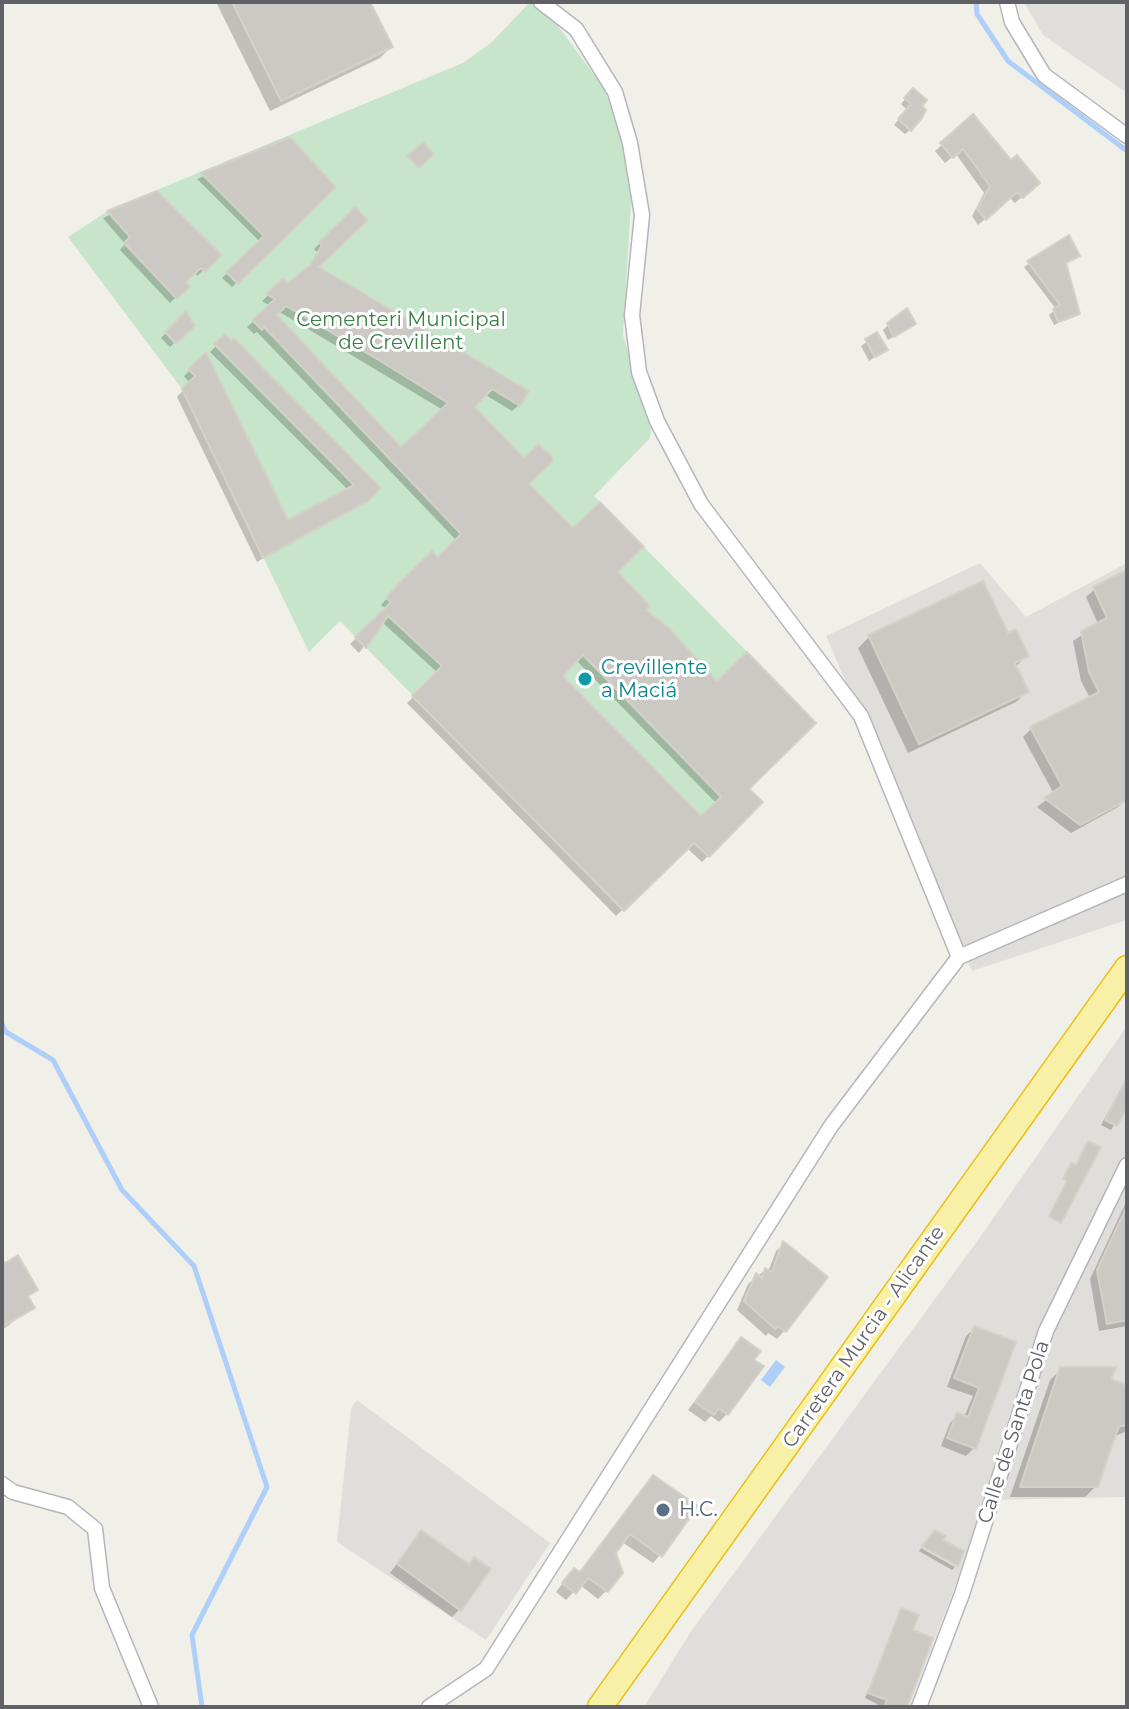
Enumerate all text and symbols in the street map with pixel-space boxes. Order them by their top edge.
park label: Cementeri Municipal de Crevillent [296,308,506,355]
place label: Crevillente a Maciá [601,656,707,703]
marker: Crevillente a Maciá [576,670,594,688]
street label: Carretera Murcia - Alicante [778,1221,950,1453]
street label: Calle de Santa Pola [973,1337,1055,1527]
place label: H.C. [679,1498,718,1522]
marker: H.C. [654,1501,672,1519]

